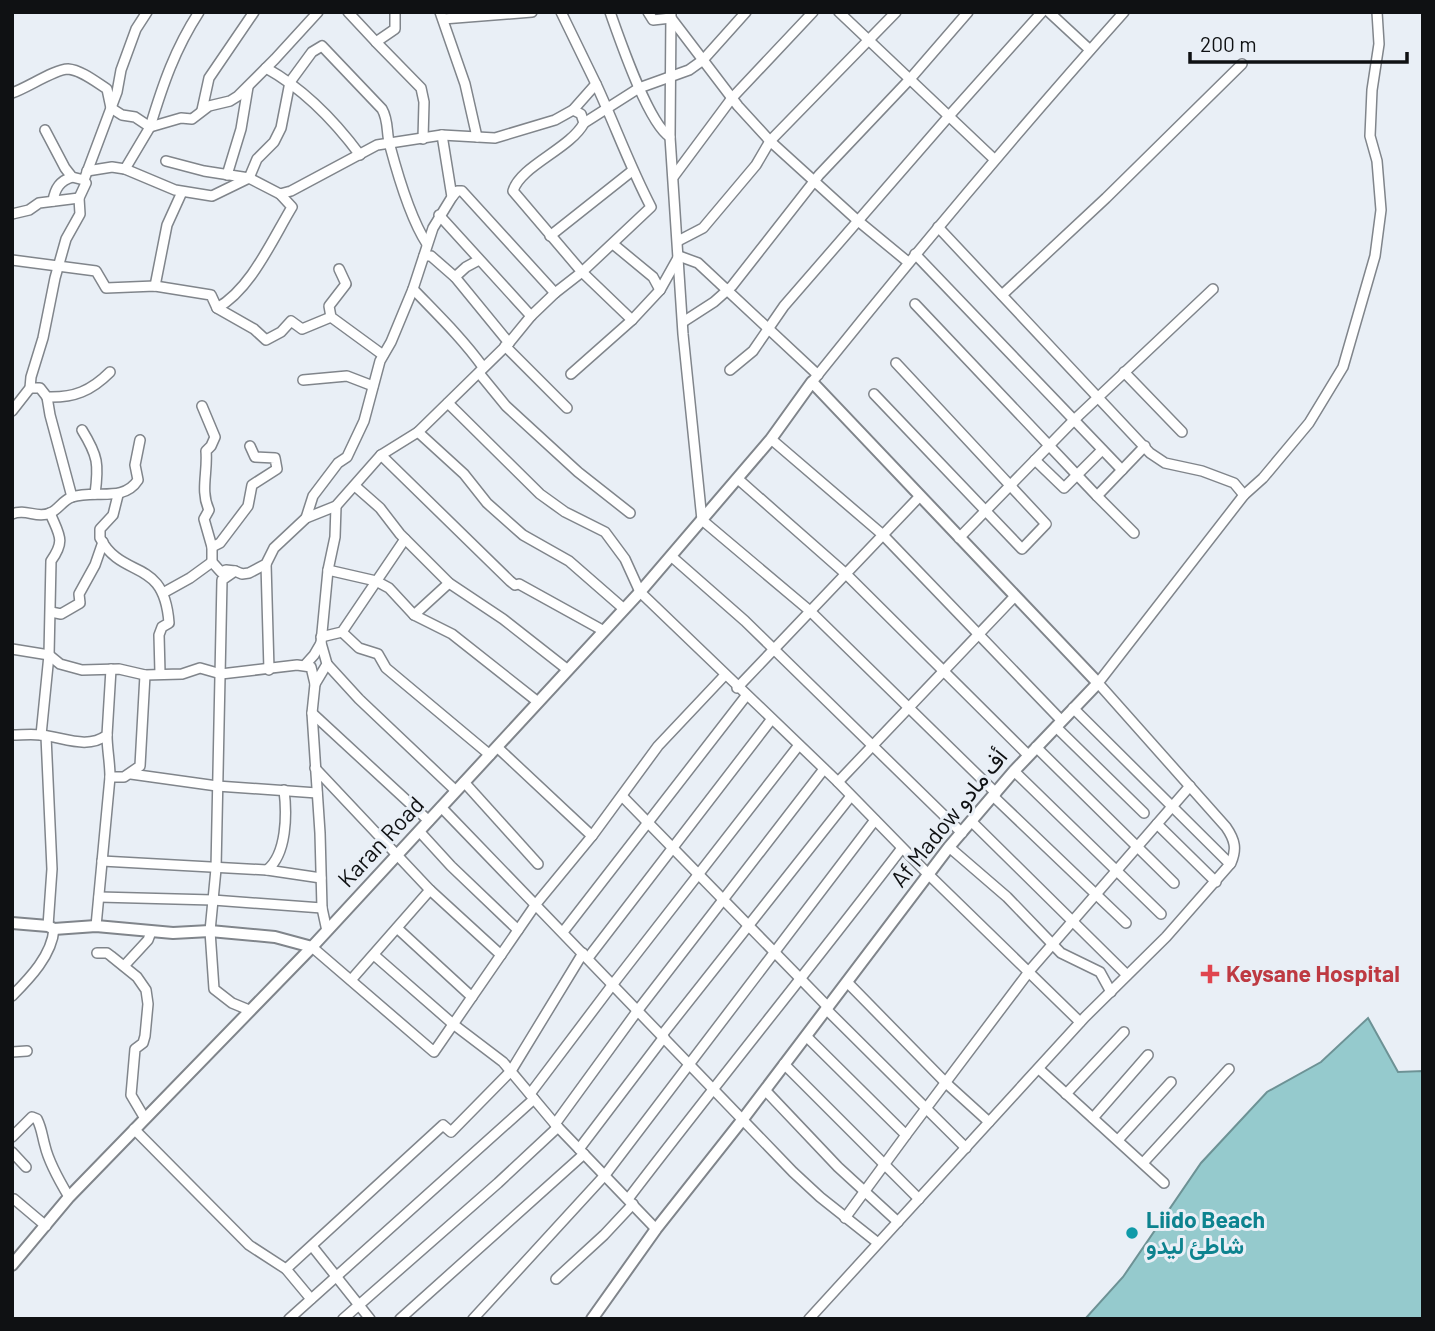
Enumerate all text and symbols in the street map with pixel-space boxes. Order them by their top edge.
scale bar [1190,21,1407,65]
text: 200 m [1200,31,1257,56]
street label: Af Madow أف مادو [884,743,1013,893]
street label: Karan Road [331,790,429,892]
place label: Keysane Hospital [1226,959,1400,987]
marker: Keysane Hospital [1200,964,1220,984]
place label: Liido Beach شاطئ ليدو [1146,1205,1265,1261]
marker: Liido Beach شاطئ ليدو [1124,1225,1140,1241]

